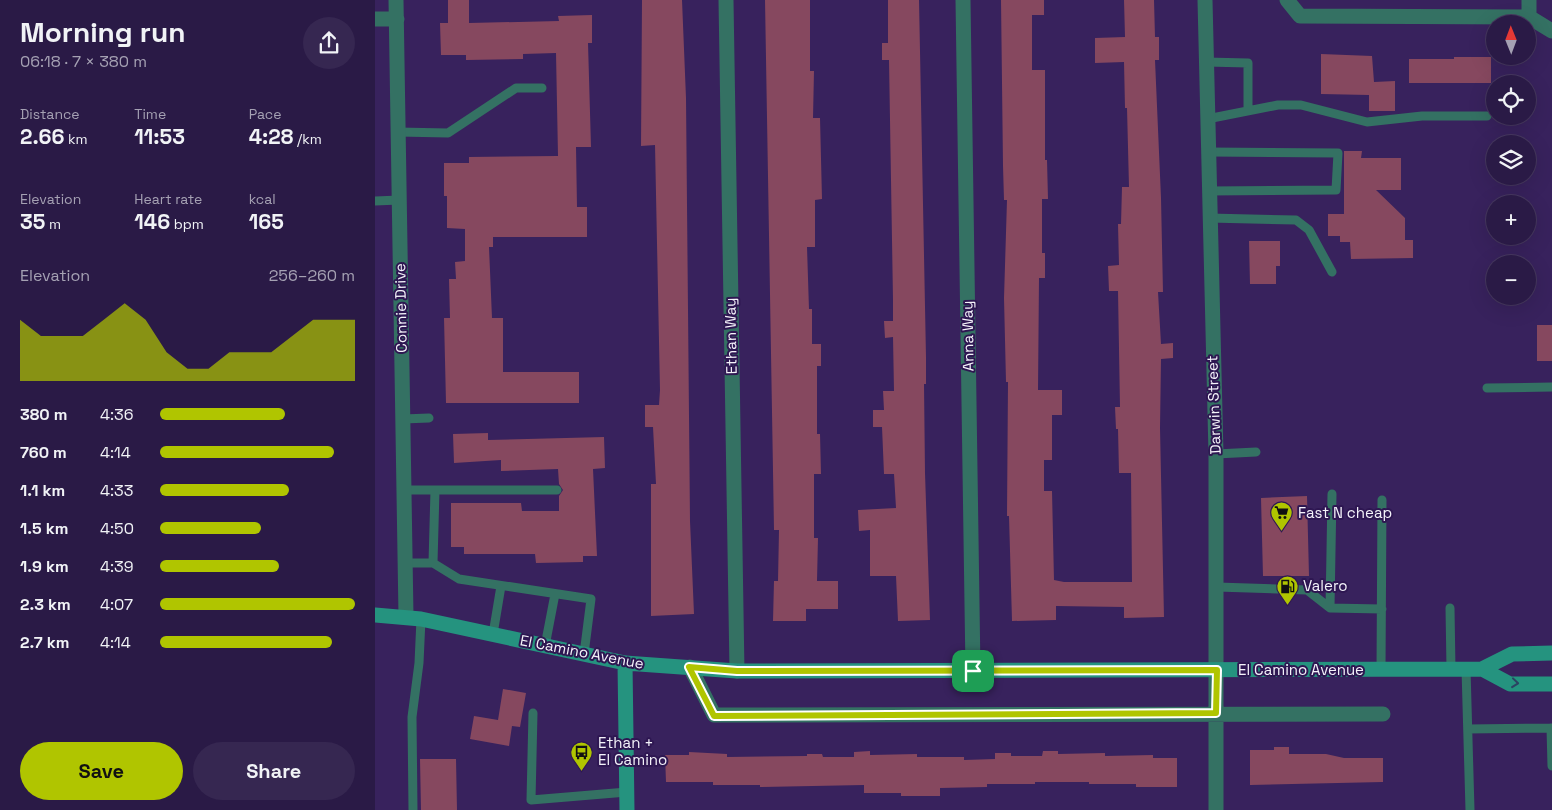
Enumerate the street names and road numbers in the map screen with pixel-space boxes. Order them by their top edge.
street label: Connie Drive [390,263,411,353]
street label: Ethan Way [720,297,741,375]
street label: Anna Way [957,300,978,372]
street label: Darwin Street [1202,355,1225,455]
street label: El Camino Avenue [518,630,646,673]
street label: El Camino Avenue [1238,660,1364,679]

